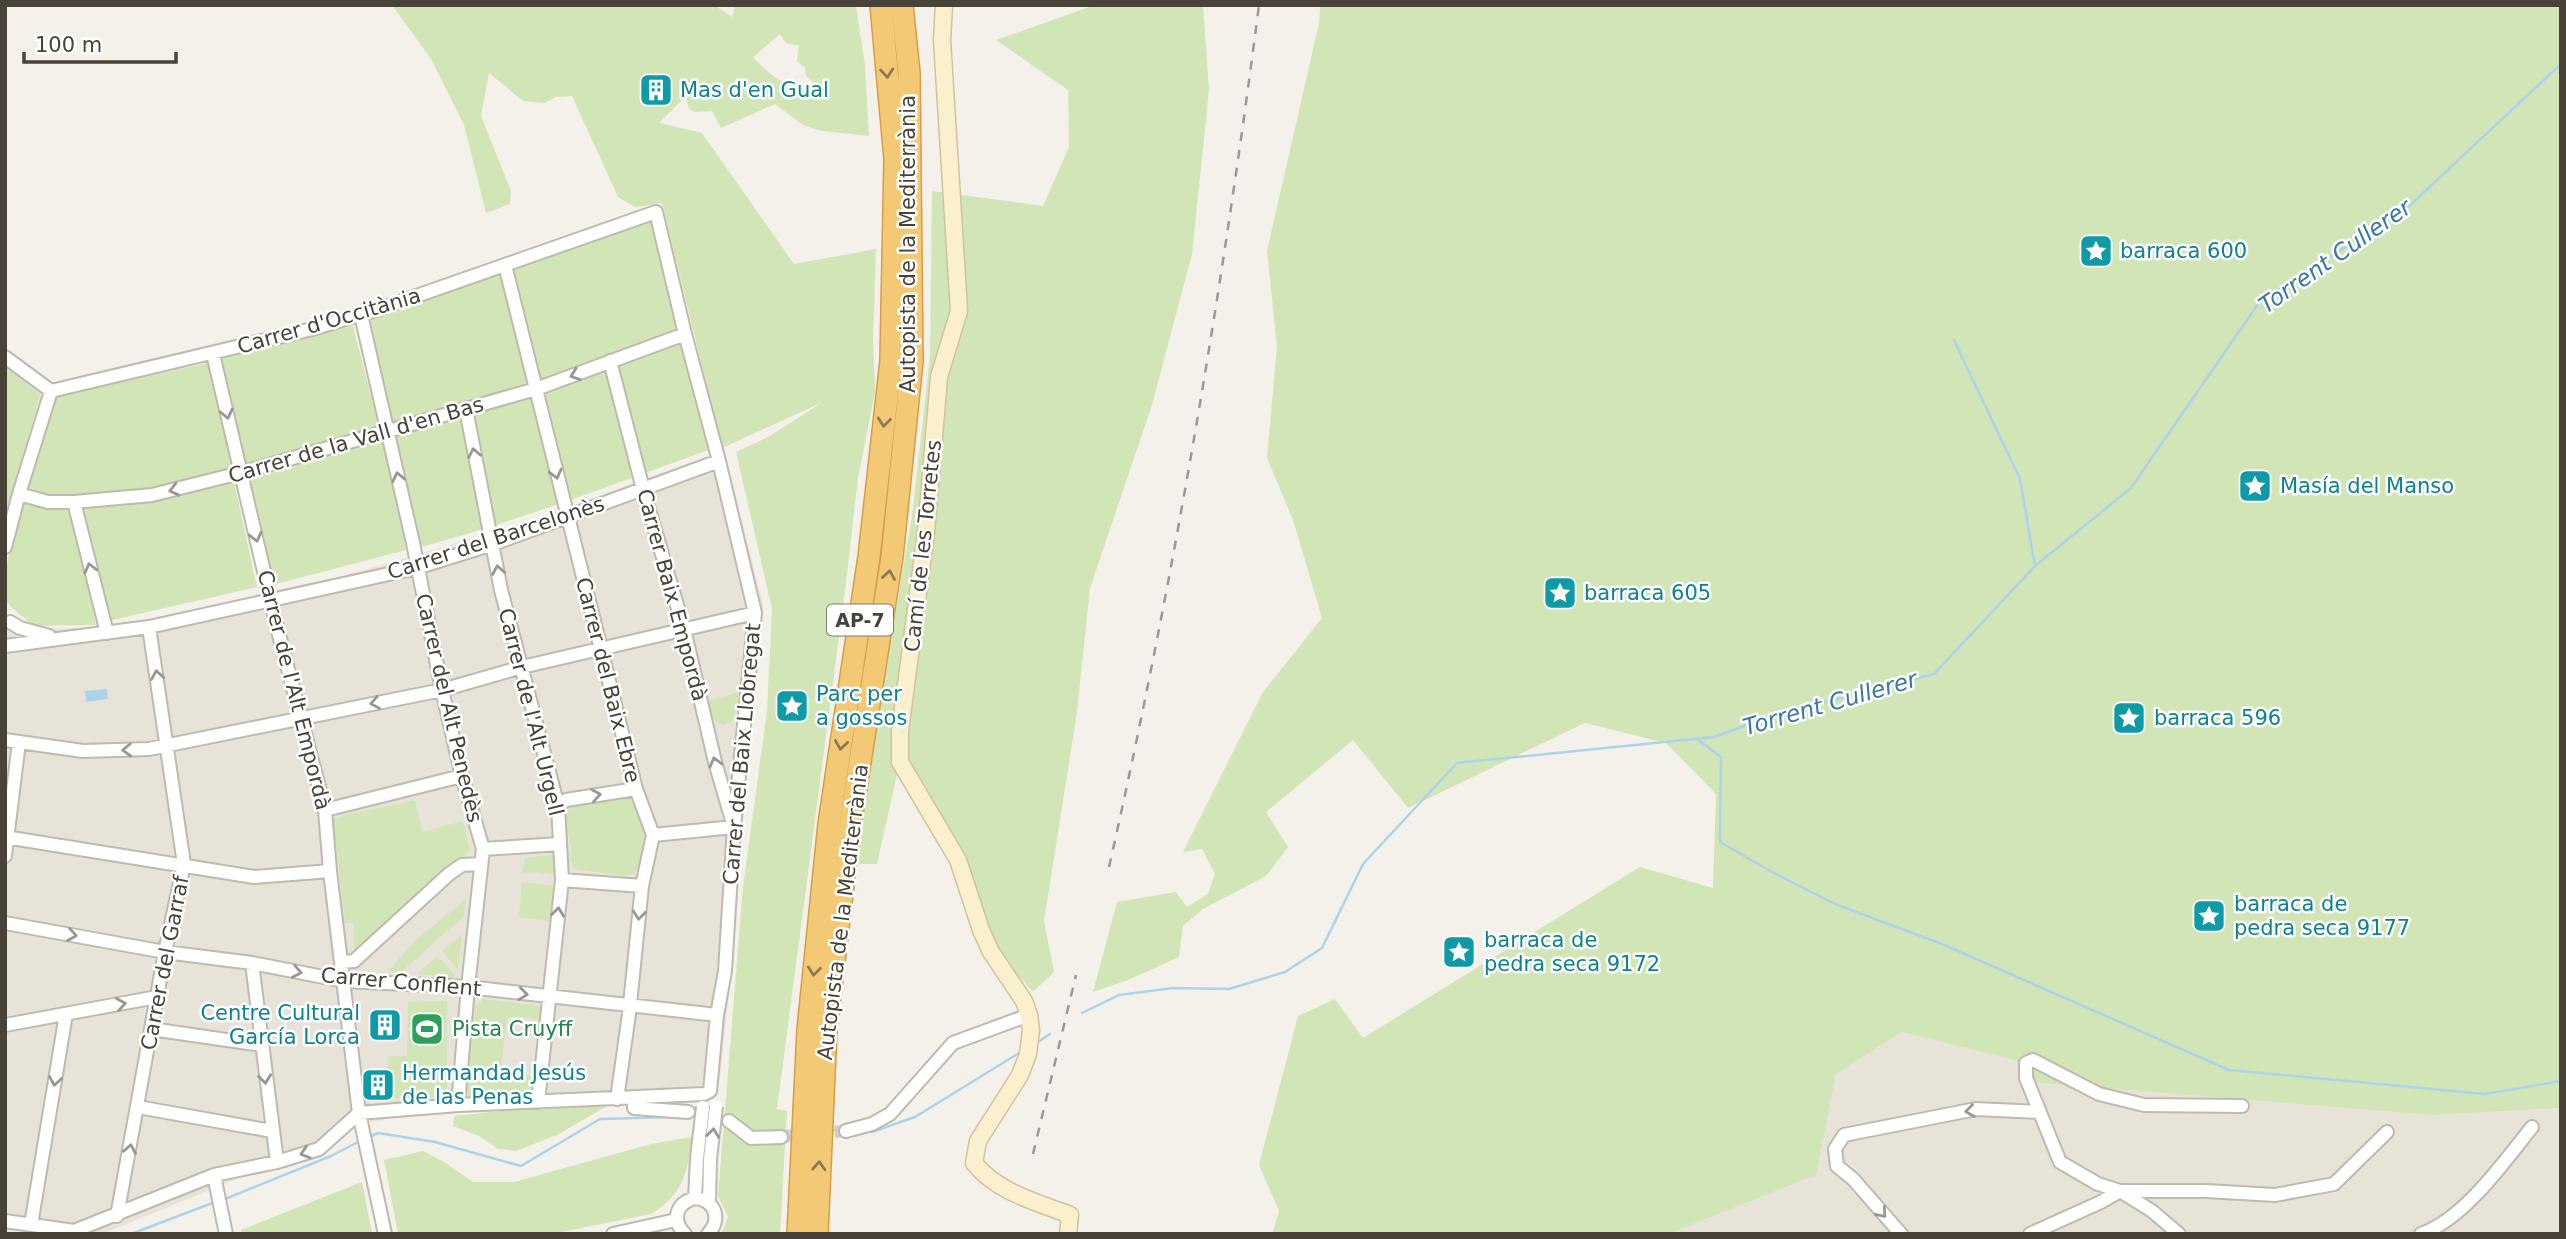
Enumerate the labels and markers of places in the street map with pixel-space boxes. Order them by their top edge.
building icon: Mas d'en Gual [637,71,675,109]
place label: Mas d'en Gual [680,78,829,102]
place icon: barraca 600 [2077,232,2115,270]
place label: barraca 600 [2120,239,2247,263]
place icon: Masía del Manso [2236,467,2274,505]
place label: Masía del Manso [2280,474,2454,498]
place icon: barraca 605 [1541,574,1579,612]
place label: barraca 605 [1584,581,1711,605]
place label: Parc per a gossos [816,682,907,730]
place icon: Parc per a gossos [773,687,811,725]
place icon: barraca 596 [2110,699,2148,737]
place label: barraca 596 [2154,706,2281,730]
place label: barraca de pedra seca 9177 [2234,892,2410,940]
place icon: barraca de pedra seca 9177 [2190,897,2228,935]
place label: barraca de pedra seca 9172 [1484,928,1660,976]
place icon: barraca de pedra seca 9172 [1440,933,1478,971]
place label: Centre Cultural García Lorca [200,1001,360,1049]
building icon: Centre Cultural García Lorca [366,1006,404,1044]
sports icon: Pista Cruyff [408,1010,446,1048]
place label: Pista Cruyff [452,1017,573,1041]
place label: Hermandad Jesús de las Penas [402,1061,586,1109]
building icon: Hermandad Jesús de las Penas [359,1066,397,1104]

